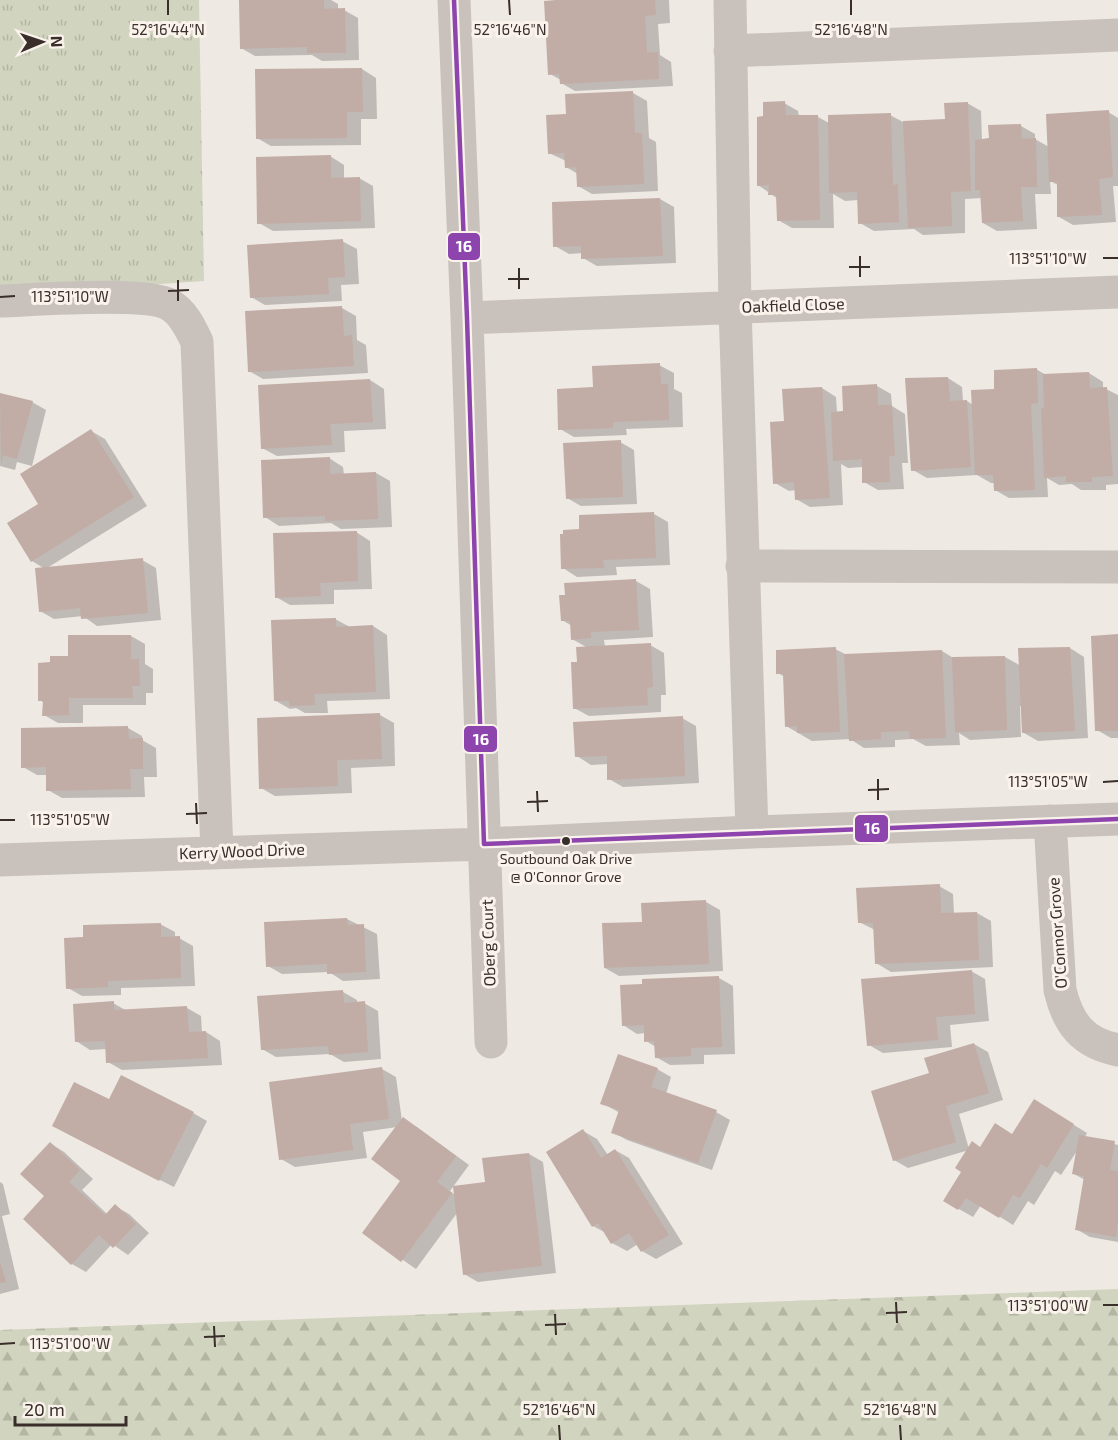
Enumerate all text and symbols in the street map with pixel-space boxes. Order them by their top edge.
north arrow [12,12,72,72]
text: 52°16'44"N [131,20,205,38]
text: 52°16'46"N [474,20,546,38]
text: 52°16'48"N [814,20,888,38]
text: N [48,35,67,48]
line badge: 16 [447,232,481,261]
text: 16 [456,236,472,255]
text: 113°51'10"W [1009,249,1087,267]
text: 113°51'10"W [31,287,109,305]
street label: Oakfield Close [741,293,845,316]
line badge: 16 [463,725,498,753]
text: 16 [473,729,489,748]
text: 113°51'05"W [1008,772,1088,790]
text: 113°51'05"W [30,810,110,828]
line badge: 16 [854,814,889,843]
text: 16 [864,818,880,837]
marker: Soutbound Oak Drive @ O'Connor Grove [560,835,572,847]
street label: Kerry Wood Drive [179,839,305,862]
place label: Soutbound Oak Drive @ O'Connor Grove [500,850,632,885]
street label: O'Connor Grove [1043,877,1070,989]
street label: Oberg Court [476,899,499,987]
text: 113°51'00"W [1008,1296,1088,1314]
text: 113°51'00"W [30,1334,110,1352]
scale bar [15,1389,126,1427]
text: 20 m [24,1398,65,1420]
text: 52°16'46"N [523,1400,595,1418]
text: 52°16'48"N [863,1400,937,1418]

